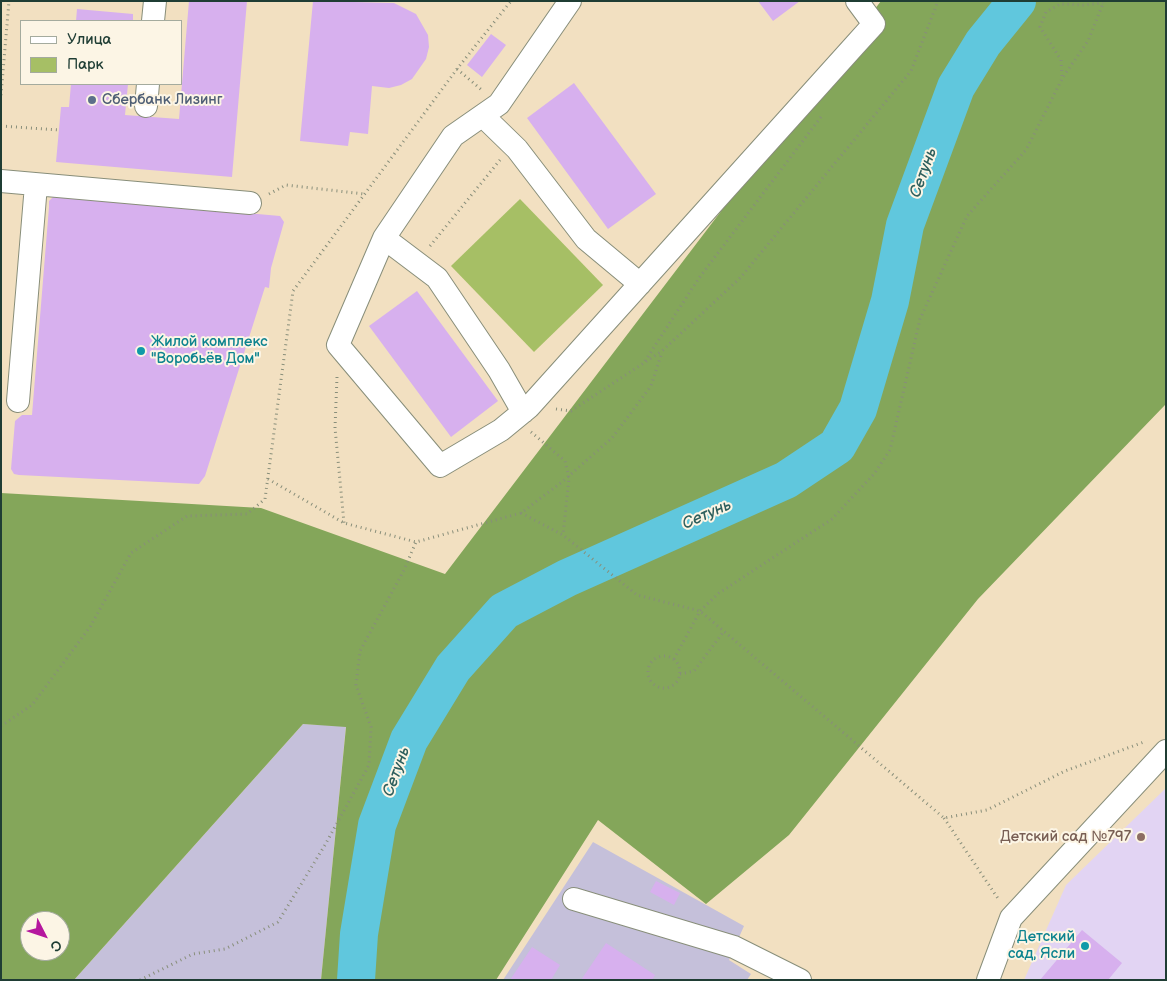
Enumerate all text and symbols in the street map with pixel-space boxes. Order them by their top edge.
legend [20,20,182,85]
text: Улица [67,30,111,49]
text: Парк [67,55,104,74]
place label: Сбербанк Лизинг [102,91,223,109]
marker: Сбербанк Лизинг [86,94,98,106]
water label: Сетунь [906,146,942,200]
place label: Жилой комплекс "Воробьёв Дом" [151,333,268,368]
marker: Жилой комплекс "Воробьёв Дом" [135,345,147,357]
water label: Сетунь [680,496,734,534]
water label: Сетунь [379,745,415,799]
place label: Детский сад №797 [1000,828,1131,846]
marker: Детский сад №797 [1135,831,1147,843]
north arrow [20,911,70,961]
place label: Детский сад, Ясли [1008,928,1075,963]
text: С [46,936,66,955]
marker: Детский сад, Ясли [1079,940,1091,952]

